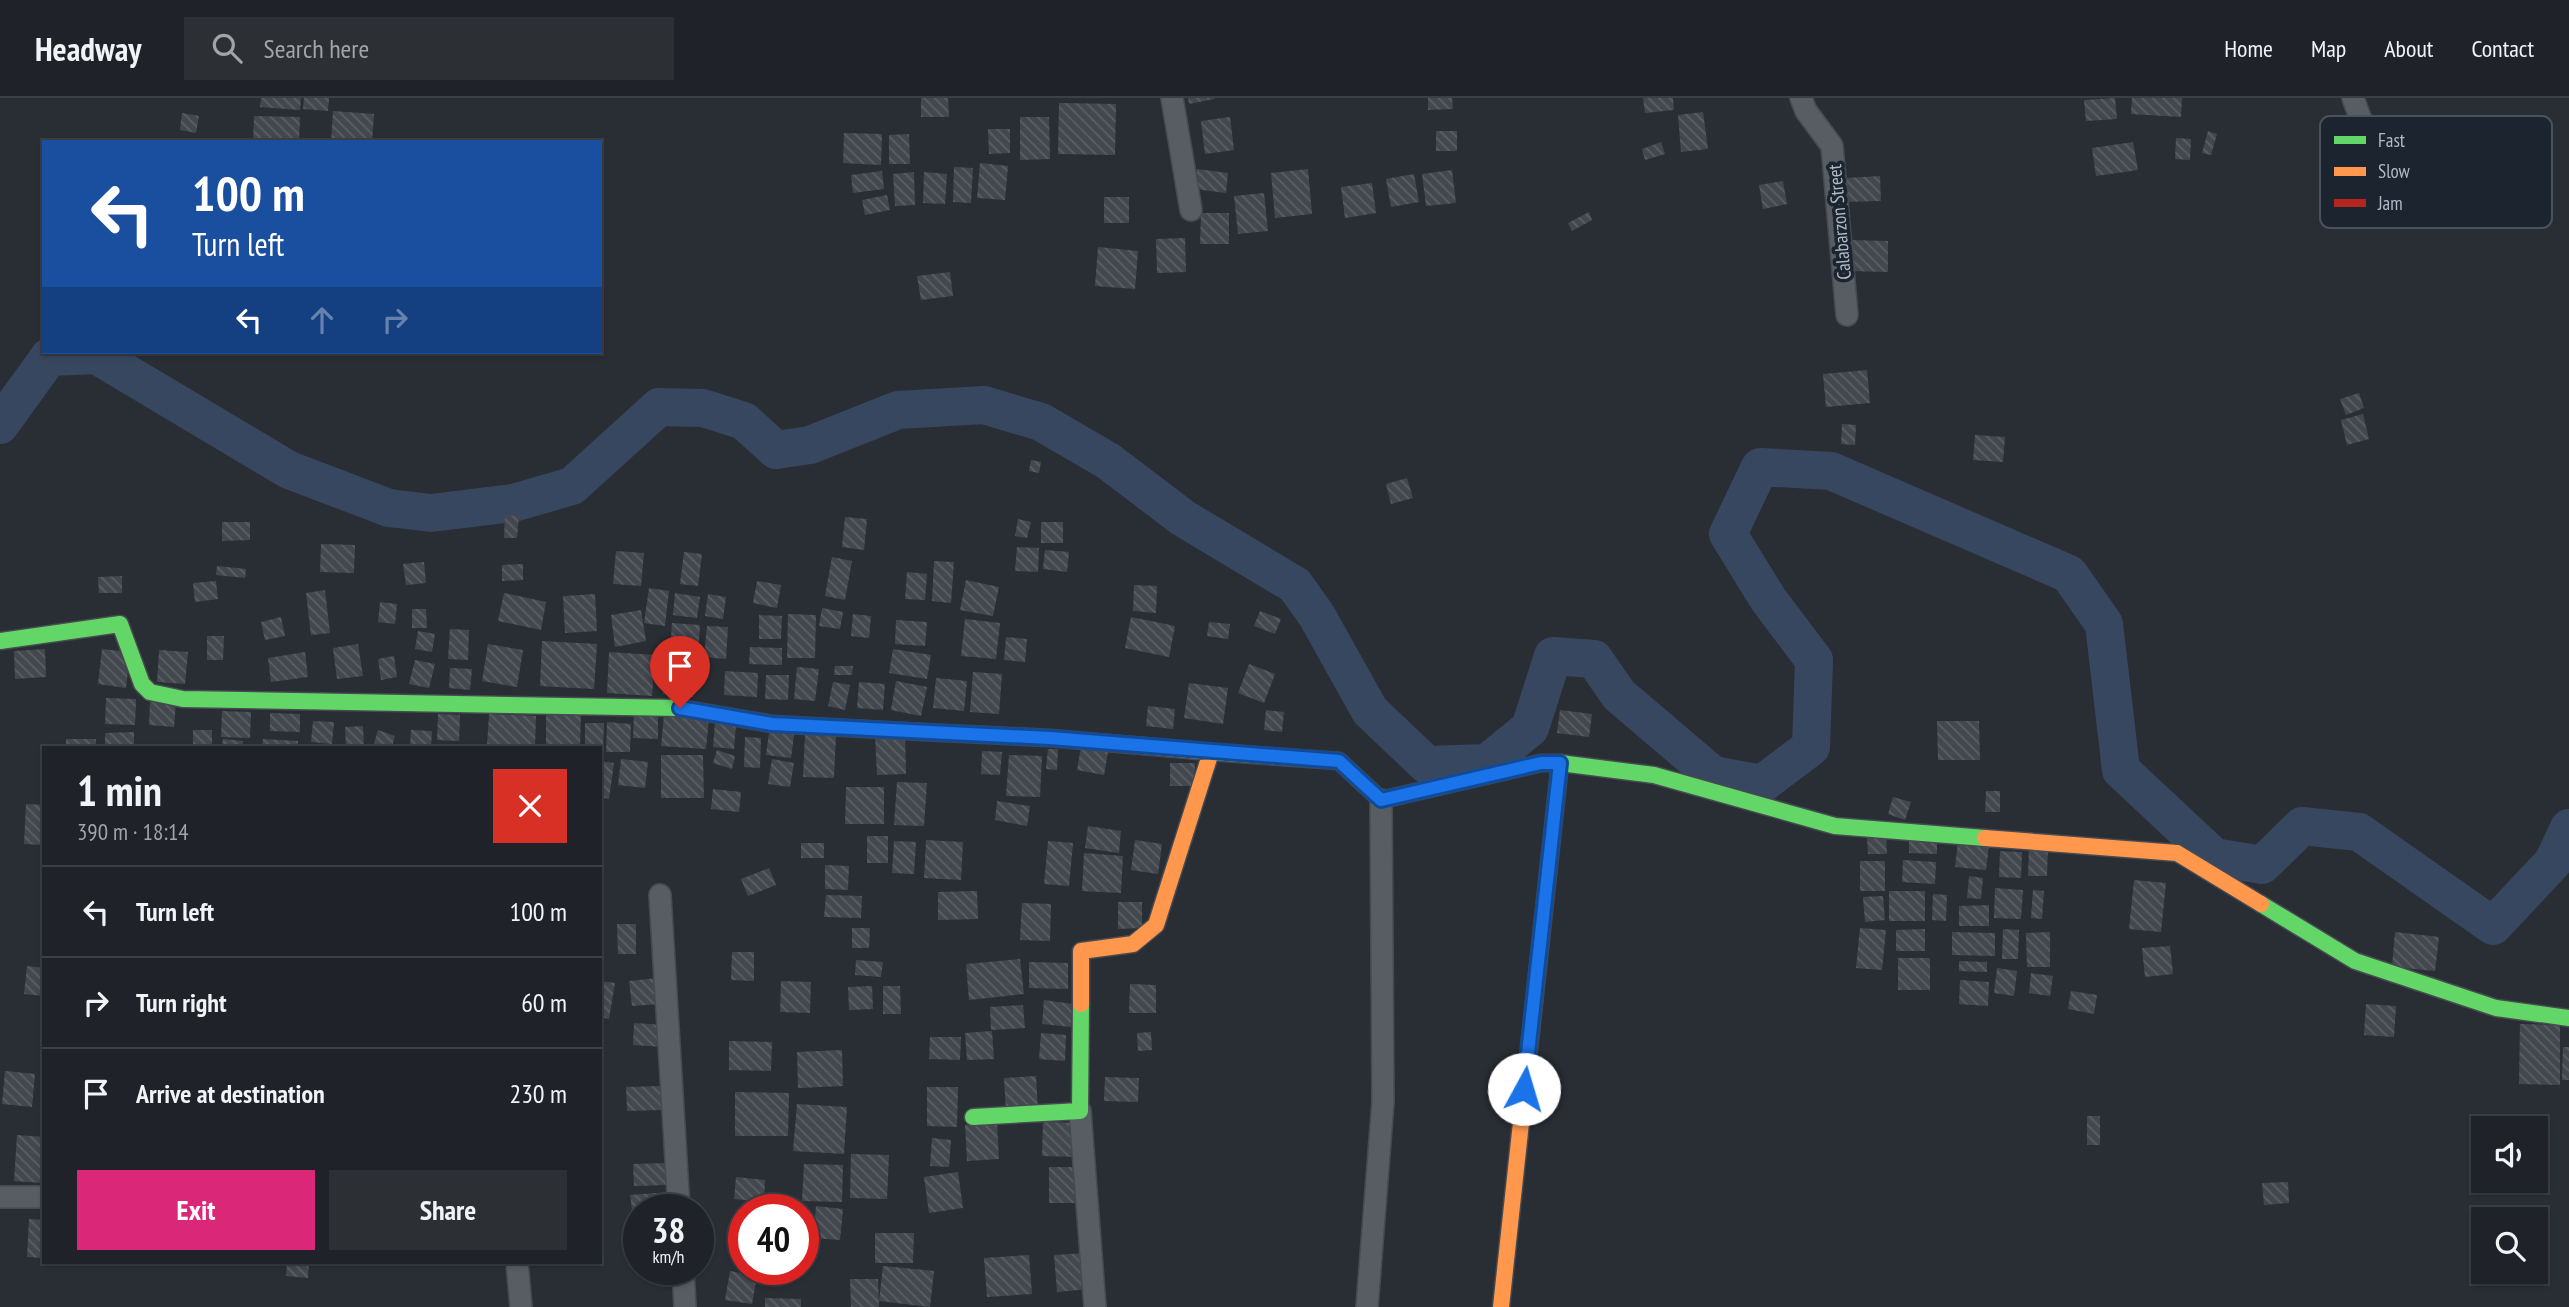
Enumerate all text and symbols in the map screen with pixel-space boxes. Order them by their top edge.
search box [184,17,674,80]
text: Headway [35,27,142,70]
icon: search [208,29,246,67]
text: Search here [264,32,369,65]
text: Home [2224,33,2273,64]
text: Map [2311,33,2346,64]
text: About [2384,33,2433,64]
text: Contact [2471,33,2534,64]
legend [2320,116,2552,228]
text: Fast [2378,128,2406,152]
text: Slow [2378,159,2411,183]
text: 100 m [192,161,305,225]
street label: Calabarzon Street [1822,163,1856,281]
icon: left [77,168,168,259]
text: Jam [2377,191,2403,215]
text: Turn left [192,223,284,265]
icon: left [230,301,268,339]
icon: ahead [303,301,341,339]
icon: right [376,301,414,339]
pin [650,636,710,708]
icon: arrive [661,647,699,685]
text: 1 min [77,763,162,818]
button: close [493,769,567,843]
text: 390 m · 18:14 [77,817,189,846]
icon: left [77,893,115,931]
text: Turn left [136,895,214,928]
text: 100 m [509,895,567,928]
icon: right [77,984,115,1022]
text: Turn right [136,986,227,1019]
text: 60 m [521,986,567,1019]
position arrow [1487,1052,1561,1126]
icon: arrive [77,1075,115,1113]
text: Arrive at destination [136,1077,325,1110]
text: 230 m [509,1077,567,1110]
map controls [2471,1116,2548,1284]
button: sound [2471,1116,2548,1193]
button: Exit [77,1170,315,1250]
button: Share [329,1170,567,1250]
speed limit sign: 40 [728,1194,819,1285]
text: 38 [652,1207,685,1253]
button: search [2471,1207,2548,1284]
text: km/h [653,1245,684,1268]

